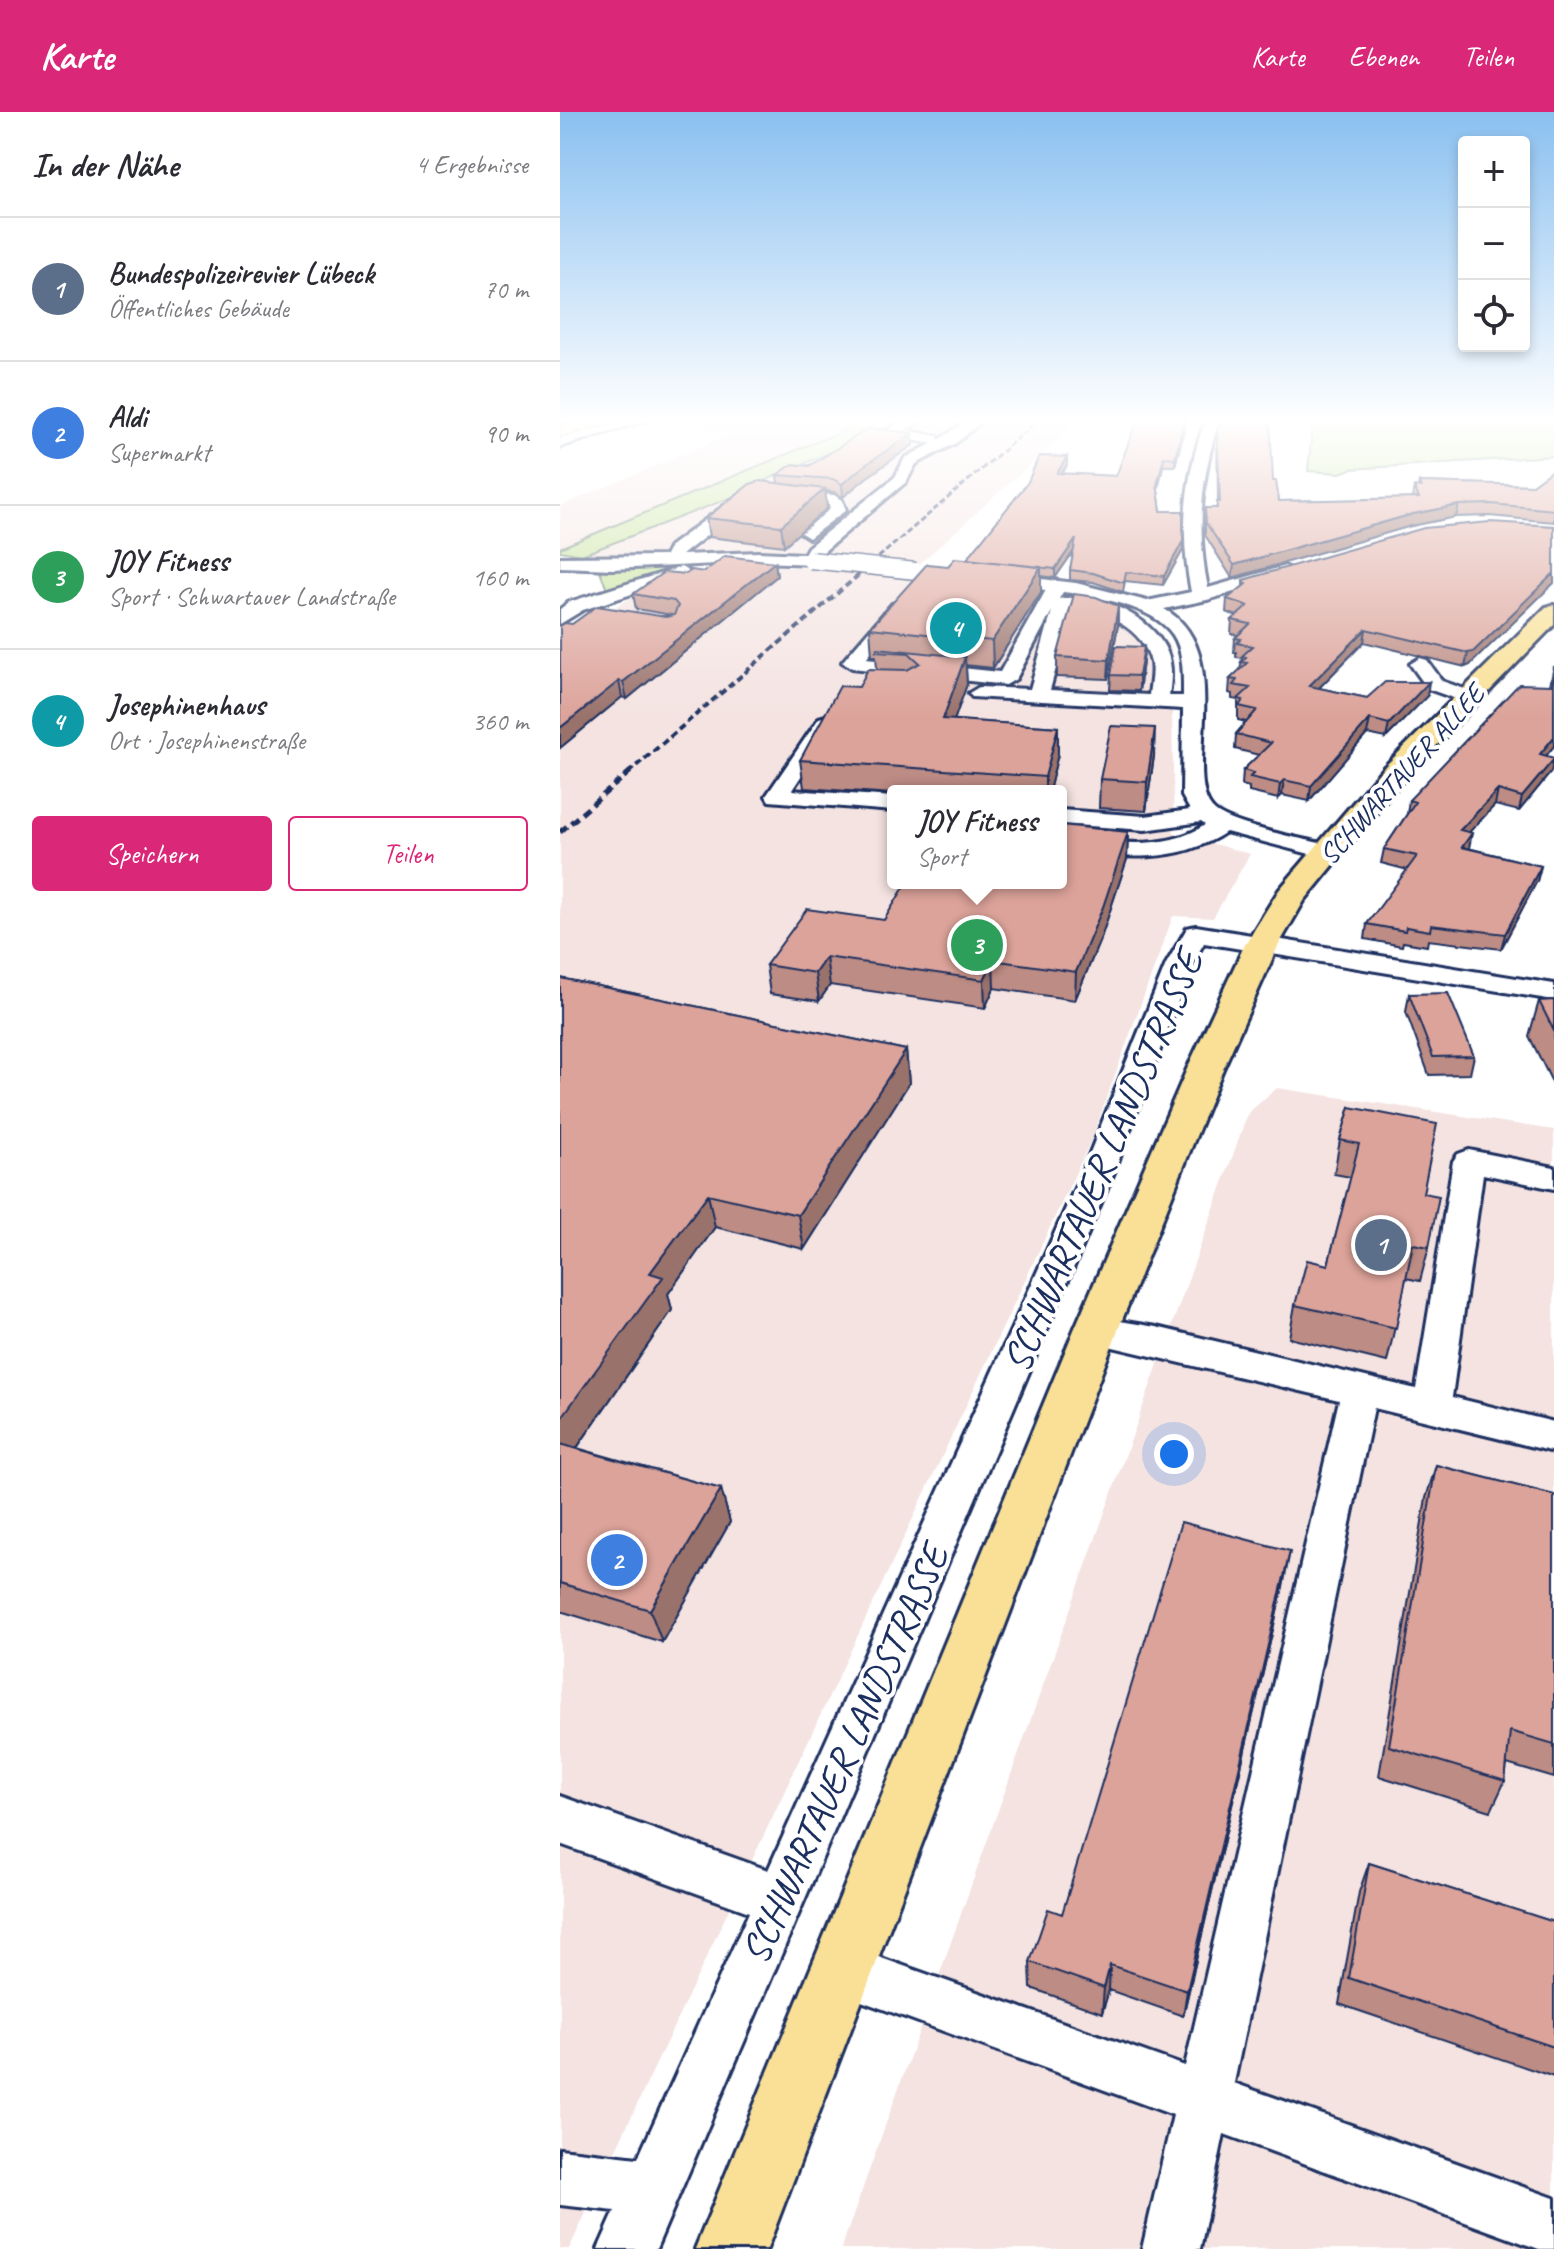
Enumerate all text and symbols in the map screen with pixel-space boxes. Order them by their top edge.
text: Karte [40,33,114,80]
text: Karte [1251,39,1305,74]
text: Ebenen [1349,39,1419,74]
text: Teilen [1463,39,1514,74]
map controls [1458,136,1530,352]
button: + [1458,136,1530,208]
text: In der Nähe [32,143,178,186]
text: 4 Ergebnisse [415,148,528,181]
button: − [1458,208,1530,280]
text: Bundespolizeirevier Lübeck [108,254,374,292]
text: 1 [52,273,64,306]
text: 70 m [484,273,528,306]
button: locate [1458,280,1530,352]
text: Öffentliches Gebäude [108,292,289,325]
text: Aldi [108,398,147,436]
text: 2 [52,417,64,450]
text: 90 m [484,417,528,450]
text: Supermarkt [108,436,210,469]
text: JOY Fitness [108,542,229,580]
text: 3 [52,561,64,594]
text: 160 m [472,561,528,594]
text: Sport · Schwartauer Landstraße [108,580,395,613]
pin: 4 [930,598,982,658]
street label: SCHWARTAUER ALLEE [1311,675,1494,872]
text: Josephinenhaus [108,686,265,724]
text: 4 [52,705,64,738]
text: 360 m [472,705,528,738]
text: Ort · Josephinenstraße [108,724,305,757]
popup [887,785,1067,889]
text: JOY Fitness [917,802,1037,840]
button: Speichern [32,816,272,891]
button: Teilen [288,816,528,891]
text: Sport [917,840,966,873]
pin: 3 [951,915,1003,975]
street label: SCHWARTAUER LANDSTRASSE [991,939,1216,1380]
pin: 1 [1355,1215,1407,1275]
your location [1154,1434,1194,1474]
pin: 2 [591,1530,643,1590]
street label: SCHWARTAUER LANDSTRASSE [730,1533,962,1971]

